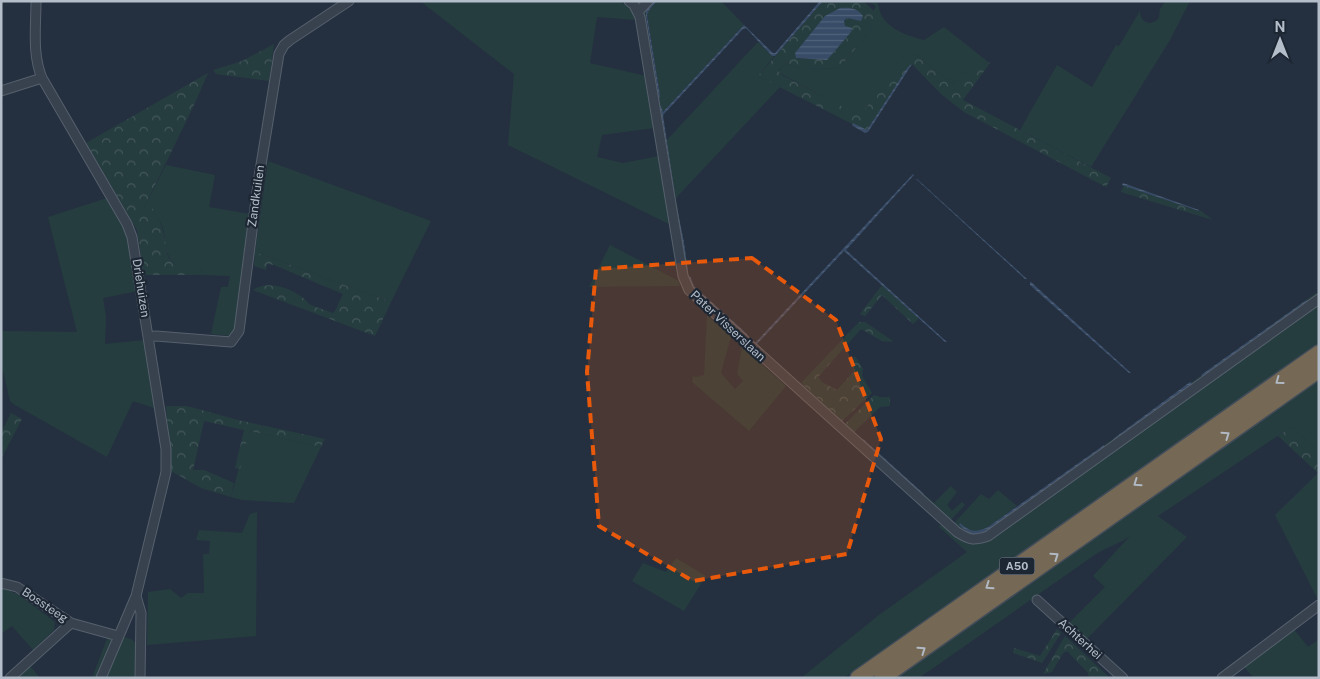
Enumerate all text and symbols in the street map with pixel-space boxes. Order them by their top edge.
north arrow [1255,15,1305,65]
text: N [1275,19,1285,35]
street label: Zandkuilen [245,164,267,228]
street label: Driehuizen [129,258,153,318]
street label: Pater Visserslaan [688,288,768,364]
one-way arrow [1276,376,1285,384]
one-way arrow [1220,432,1230,441]
one-way arrow [1133,477,1142,486]
one-way arrow [1049,554,1058,562]
road number: A50 [1000,558,1034,574]
one-way arrow [985,580,995,589]
street label: Bossteeg [19,585,71,625]
street label: Achterhei [1055,616,1105,662]
one-way arrow [916,647,926,656]

